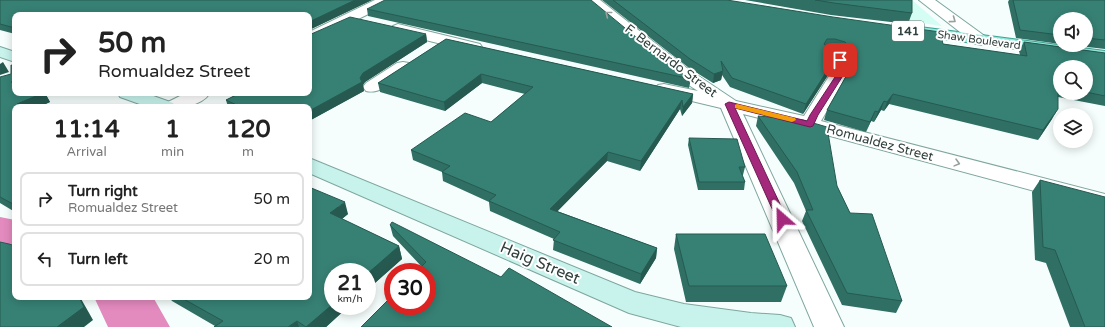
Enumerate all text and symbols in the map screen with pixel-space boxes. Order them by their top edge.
one-way arrow [606,11,613,18]
map controls [1053,12,1093,148]
button: sound [1053,12,1093,52]
one-way arrow [948,15,955,22]
street label: F. Bernardo Street [622,21,720,101]
road number: 141 [892,21,924,41]
text: 50 m [98,26,166,60]
icon: right [32,28,84,80]
street label: Shaw Boulevard [937,28,1021,52]
pin [823,43,857,77]
icon: arrive [829,49,851,71]
text: Romualdez Street [98,60,250,82]
button: search [1053,60,1093,100]
button: layers [1053,108,1093,148]
text: 11:14 [53,115,120,144]
text: 1 [165,115,180,144]
text: 120 [225,115,271,144]
street label: Romualdez Street [825,121,935,165]
text: Arrival [66,144,107,160]
text: min [161,144,184,160]
text: m [242,144,254,160]
one-way arrow [953,158,960,167]
text: Turn right [68,182,138,200]
icon: right [34,188,56,210]
text: 50 m [253,190,290,208]
position arrow [761,198,803,240]
text: Romualdez Street [68,200,178,216]
street label: Haig Street [497,237,583,289]
icon: left [34,248,56,270]
text: Turn left [68,250,128,268]
text: 20 m [253,250,290,268]
speed limit sign: 30 [384,263,436,315]
text: 21 [337,272,363,296]
text: km/h [337,293,363,305]

